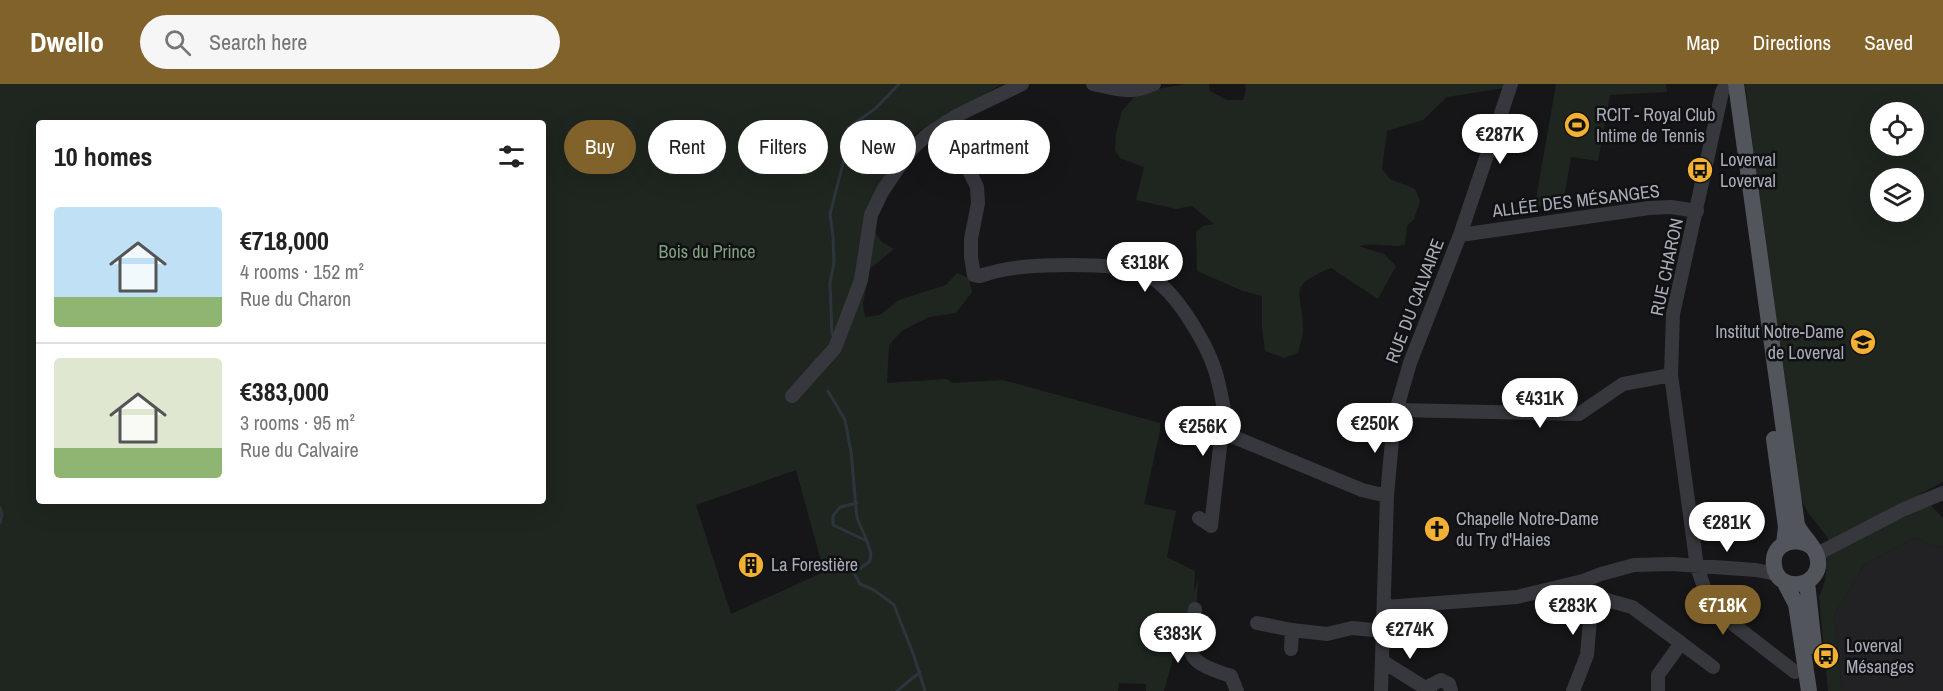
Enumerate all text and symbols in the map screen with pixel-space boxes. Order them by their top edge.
search box [140,15,560,69]
text: Dwello [30,23,104,61]
icon: search [161,26,194,59]
text: Search here [209,27,307,57]
text: Map [1686,28,1720,57]
text: Directions [1753,28,1831,57]
text: Saved [1864,28,1913,57]
place label: RCIT - Royal Club Intime de Tennis [1596,102,1715,148]
map controls [1870,102,1924,222]
button: locate [1870,102,1924,156]
sports icon: RCIT - Royal Club Intime de Tennis [1562,110,1592,140]
pin: €287K [1458,114,1542,165]
chip: Buy [564,120,636,174]
chip: Rent [648,120,726,174]
chip: Filters [738,120,828,174]
chip: New [840,120,916,174]
chip: Apartment [928,120,1050,174]
text: €287K [1476,120,1524,147]
text: 10 homes [54,139,152,174]
icon: filters [495,140,528,173]
place label: Loverval Loverval [1720,147,1776,193]
bus stop icon: Loverval Loverval [1685,155,1715,185]
button: layers [1870,168,1924,222]
street label: ALLÉE DES MÉSANGES [1490,178,1661,223]
street label: RUE CHARON [1644,216,1689,318]
text: €718,000 [240,223,329,258]
icon: home [102,231,174,303]
street label: RUE DU CALVAIRE [1379,235,1450,367]
park label: Bois du Prince [659,239,755,264]
pin: €318K [1103,242,1187,293]
text: €318K [1121,248,1169,275]
text: 4 rooms · 152 m² [240,258,364,285]
text: Rue du Charon [240,285,351,312]
place label: Institut Notre-Dame de Loverval [1715,319,1844,365]
school or university icon: Institut Notre-Dame de Loverval [1848,327,1878,357]
text: €383,000 [240,374,329,409]
pin: €431K [1498,378,1582,429]
icon: home [102,382,174,454]
text: €431K [1516,384,1564,411]
pin: €250K [1333,403,1417,454]
pin: €256K [1161,406,1245,457]
text: 3 rooms · 95 m² [240,409,355,436]
text: €250K [1351,409,1399,436]
text: €256K [1179,412,1227,439]
text: Rue du Calvaire [240,436,359,463]
pin: €281K [1685,502,1769,553]
place label: Chapelle Notre-Dame du Try d'Haies [1456,506,1599,552]
text: €281K [1703,508,1751,535]
church icon: Chapelle Notre-Dame du Try d'Haies [1422,514,1452,544]
building icon: La Forestière [736,550,766,580]
place label: La Forestière [771,552,858,577]
pin: €283K [1531,585,1615,636]
pin: €718K [1681,585,1765,636]
text: €283K [1549,591,1597,618]
text: €718K [1699,591,1747,618]
pin: €274K [1368,609,1452,660]
pin: €383K [1136,613,1220,664]
text: €274K [1386,615,1434,642]
text: €383K [1154,619,1202,646]
place label: Loverval Mésanges [1846,633,1914,679]
bus stop icon: Loverval Mésanges [1811,641,1841,671]

